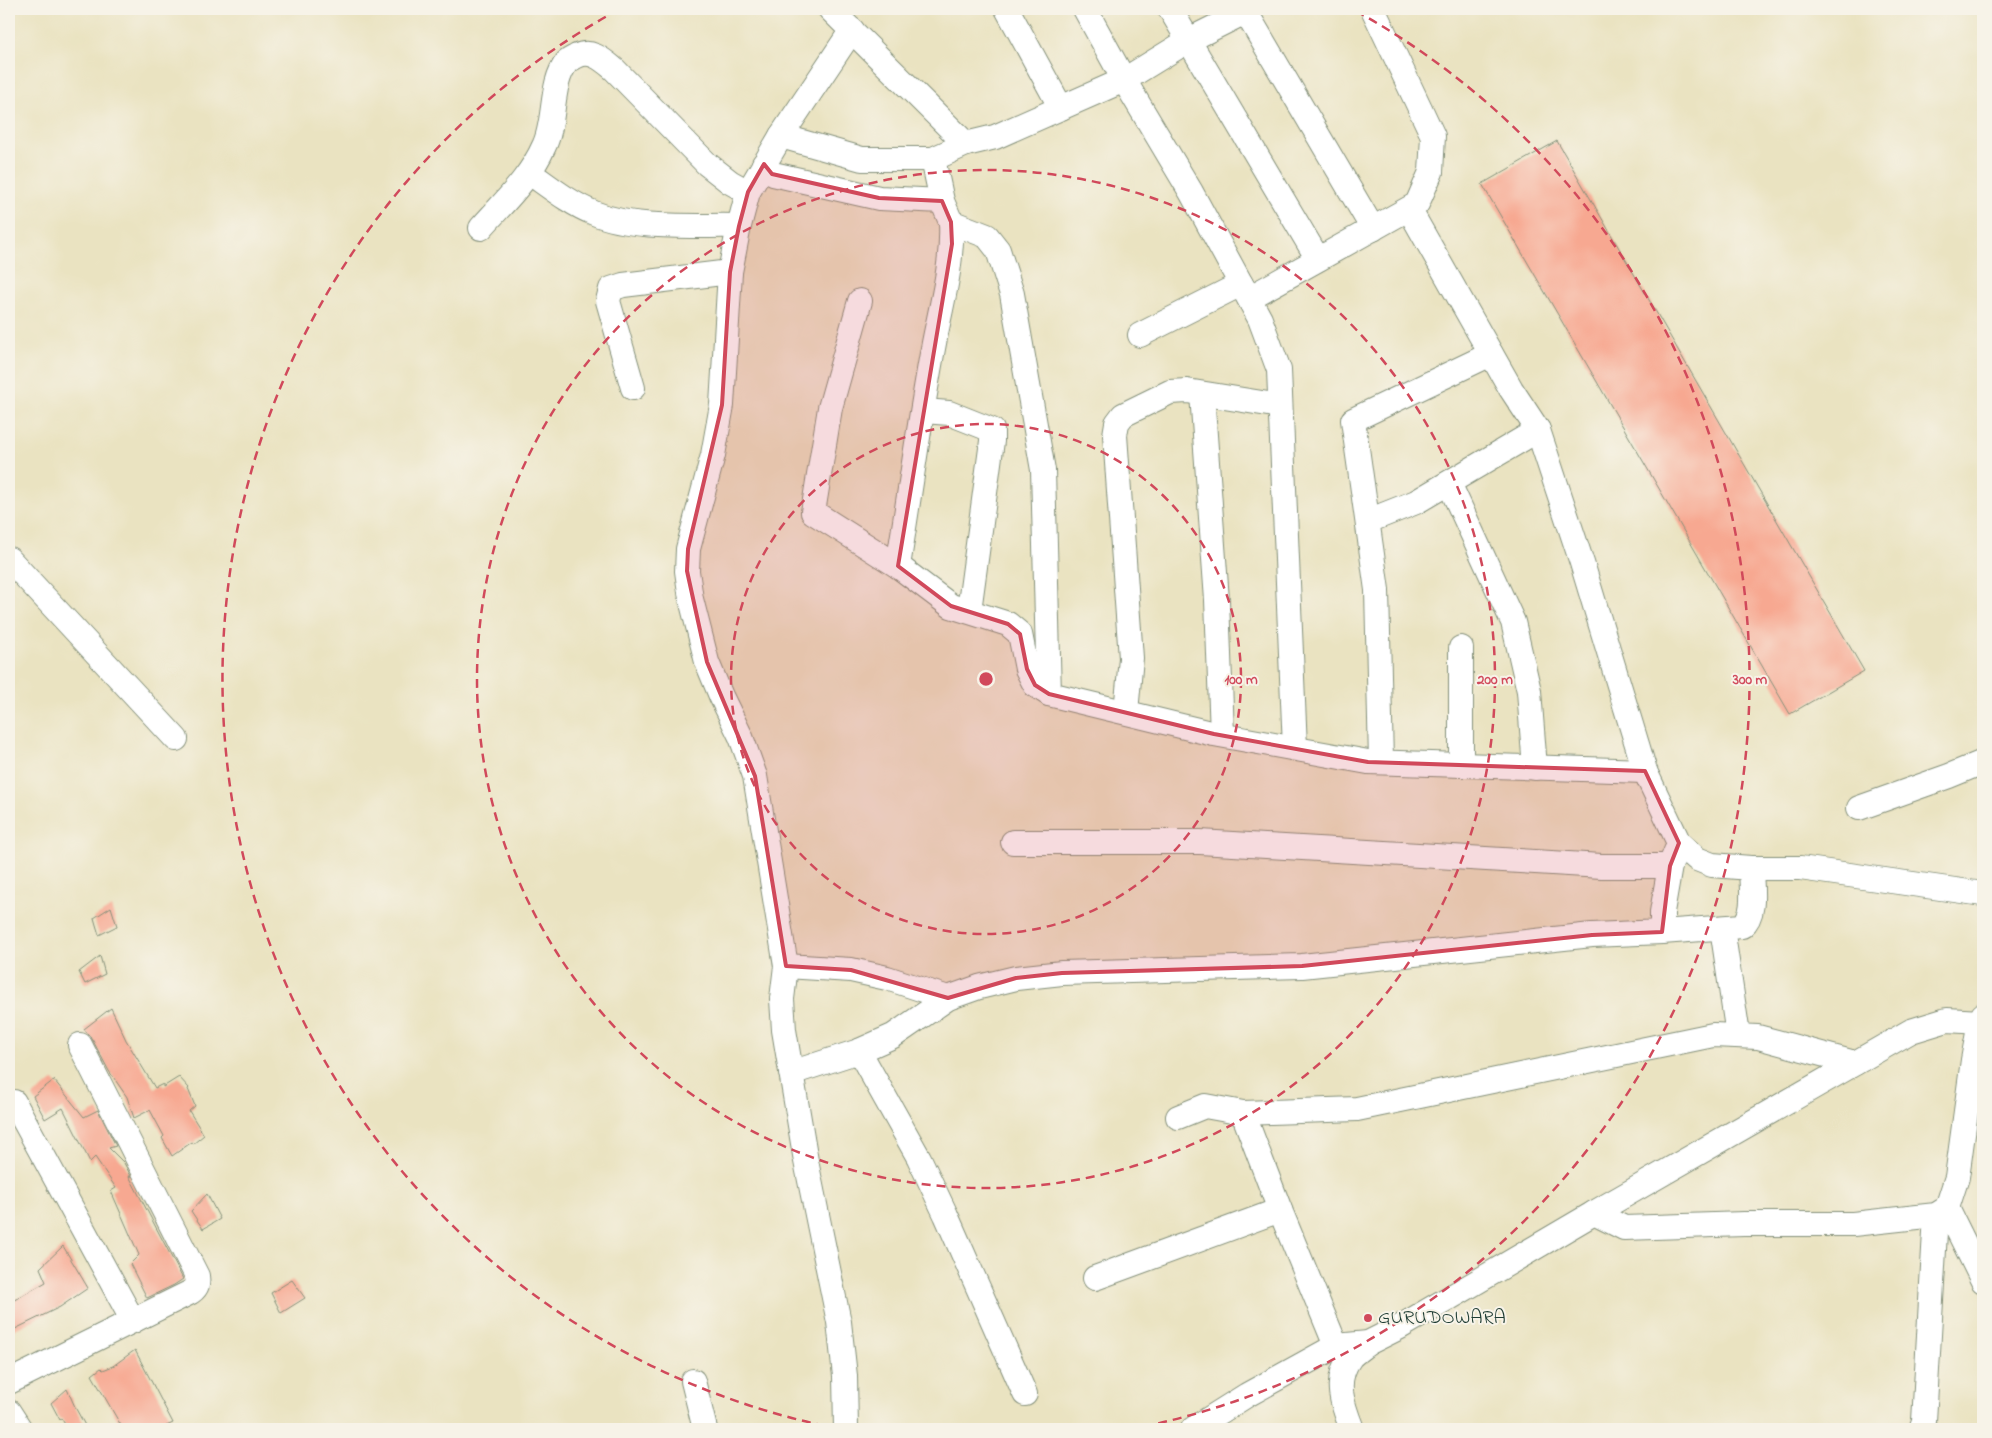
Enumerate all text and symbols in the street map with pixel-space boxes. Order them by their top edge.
text: 100 m [1224,669,1258,691]
text: 200 m [1476,669,1513,691]
text: 300 m [1732,669,1768,691]
centre of rings [977,670,995,688]
place label: GURUDOWARA [1378,1304,1506,1333]
marker: GURUDOWARA [1362,1312,1374,1324]

